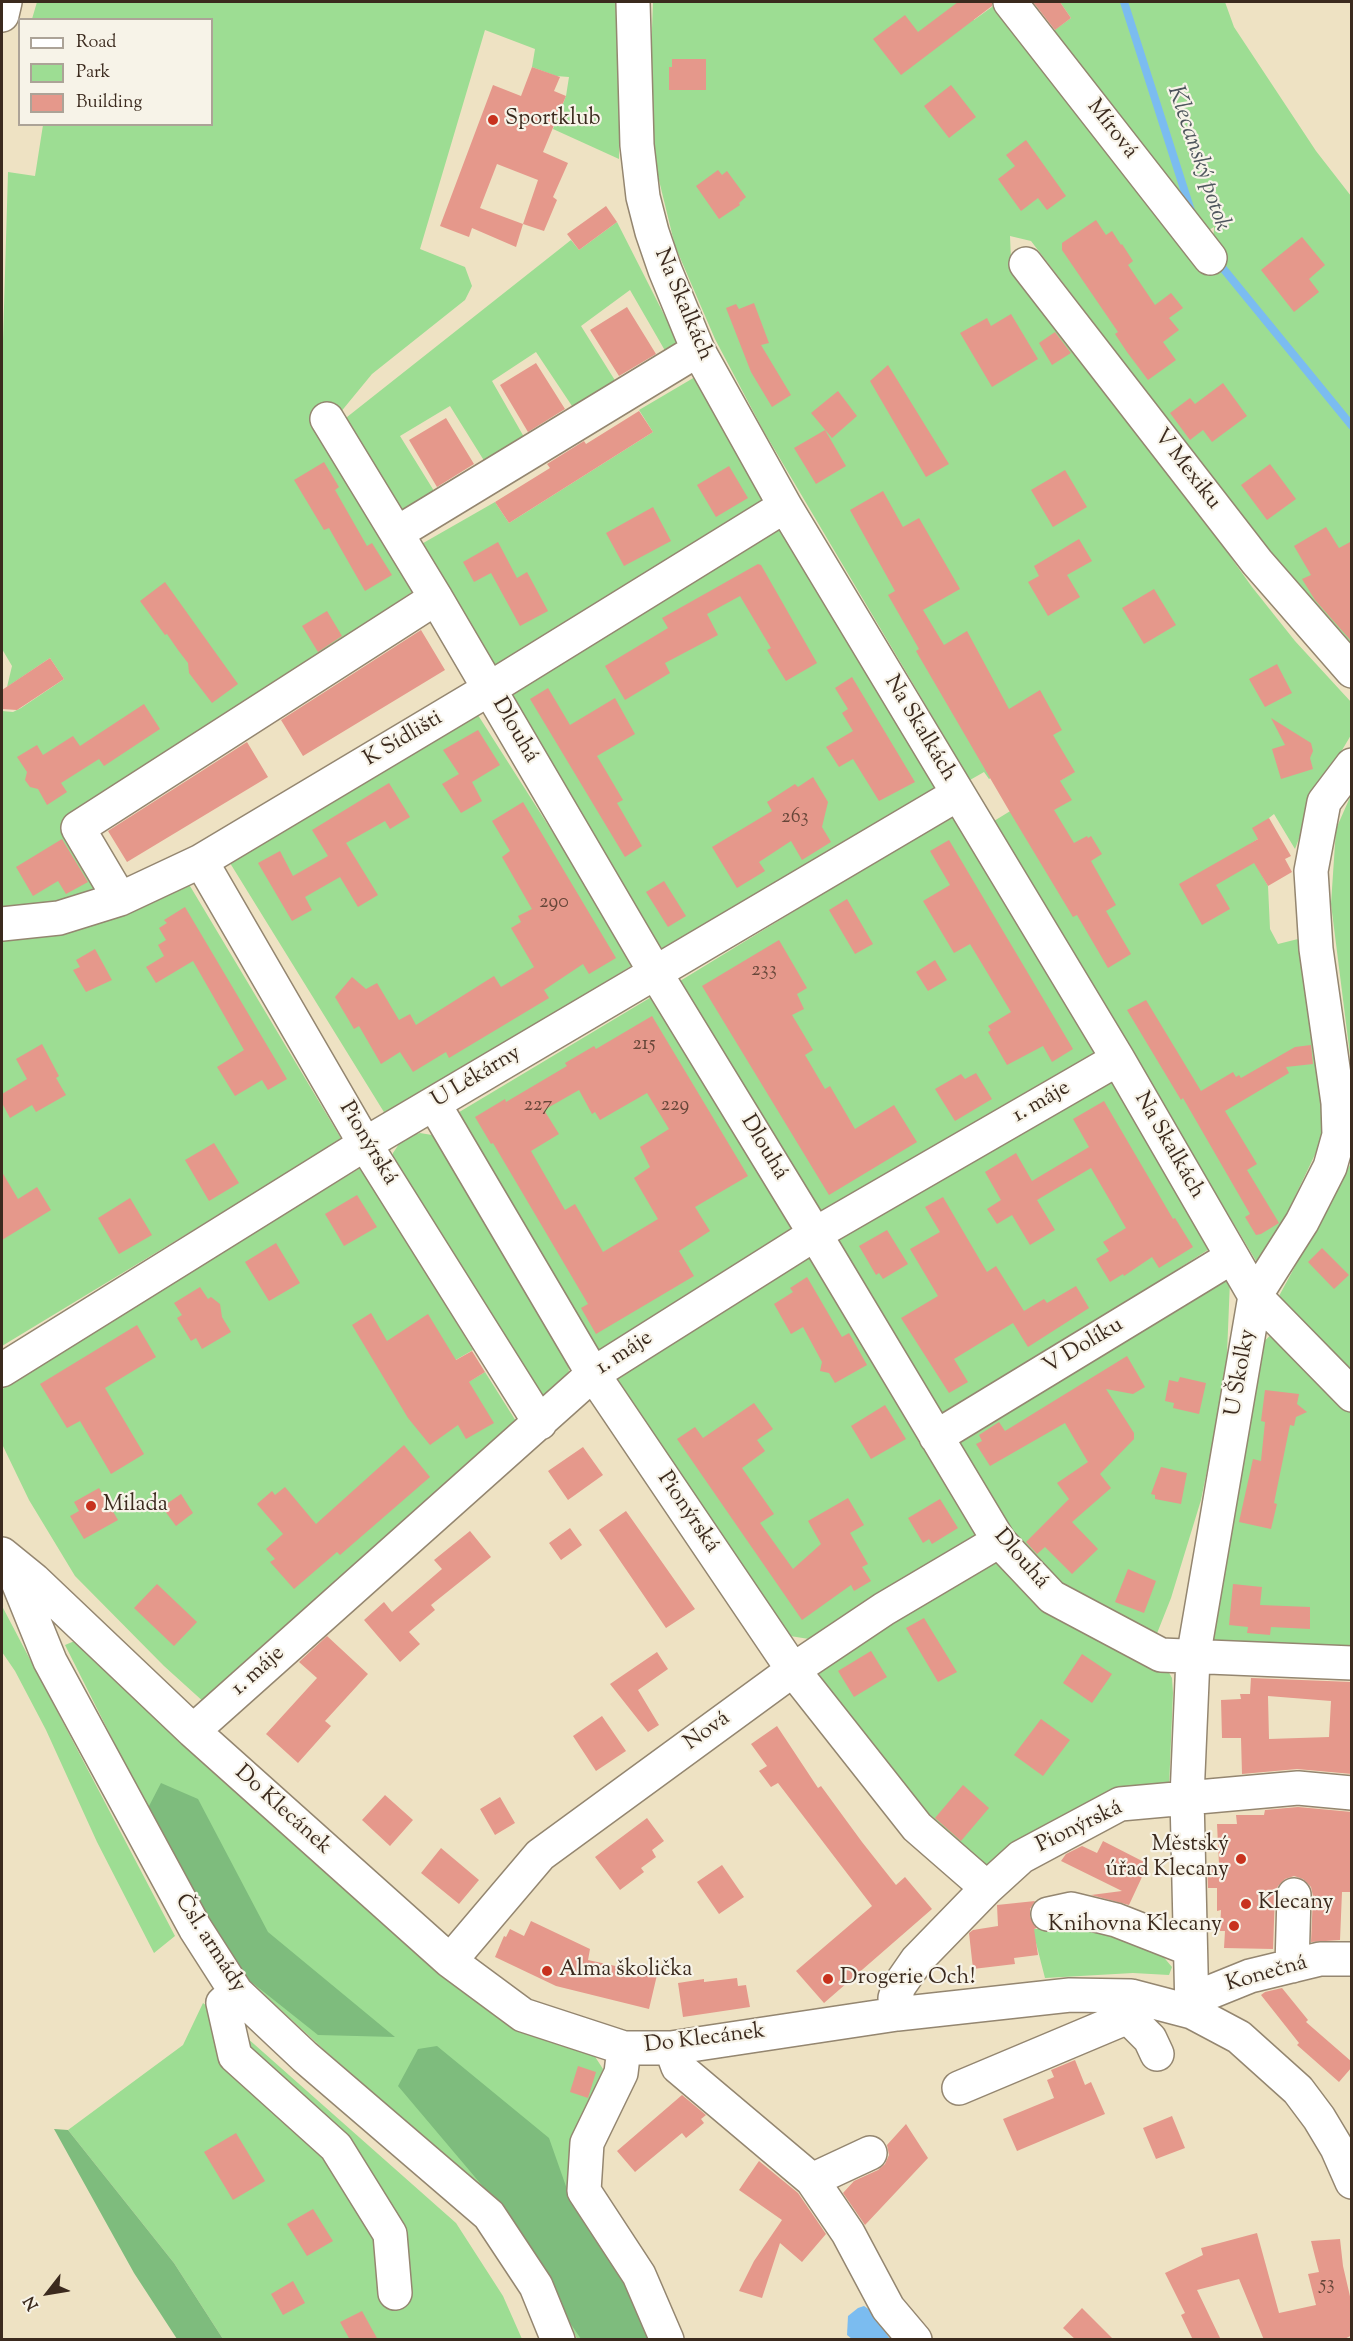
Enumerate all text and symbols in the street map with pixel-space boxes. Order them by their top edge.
legend [18,18,213,126]
text: Road [76,30,116,56]
text: Park [76,60,110,86]
water label: Klecanský potok [1159,83,1235,235]
text: Building [76,90,142,116]
street label: Mírová [1080,95,1142,165]
place label: Sportklub [505,107,601,133]
marker: Sportklub [486,113,500,127]
street label: Na Skalkách [647,245,717,365]
street label: V Mexiku [1146,424,1226,516]
street label: Na Skalkách [877,671,961,787]
street label: Dlouhá [485,694,543,768]
street label: K Sídlišti [360,706,448,774]
house number: 263 [781,807,809,831]
house number: 290 [539,892,569,916]
house number: 233 [751,960,777,984]
house number: 215 [633,1034,655,1058]
street label: U Lékárny [428,1041,526,1115]
street label: 1. máje [1008,1076,1076,1130]
street label: Na Skalkách [1127,1088,1209,1204]
house number: 227 [524,1095,552,1119]
house number: 229 [661,1095,689,1119]
street label: Pionýrská [332,1098,402,1190]
street label: Dlouhá [733,1111,793,1185]
street label: V Dolíku [1039,1313,1129,1381]
street label: 1. máje [592,1326,658,1382]
street label: U Školky [1221,1327,1263,1419]
street label: Pionýrská [650,1467,724,1559]
place label: Milada [103,1493,168,1519]
marker: Milada [84,1499,98,1513]
street label: Dlouhá [987,1525,1053,1595]
street label: 1. máje [227,1641,291,1703]
street label: Nová [680,1707,736,1757]
street label: Do Klecánek [228,1761,336,1861]
street label: Pionýrská [1033,1796,1127,1860]
place label: Městský úřad Klecany [1106,1833,1229,1885]
marker: Městský úřad Klecany [1234,1852,1248,1866]
street label: Čsl. armády [168,1890,250,1998]
place label: Klecany [1258,1891,1334,1917]
marker: Klecany [1239,1897,1253,1911]
place label: Knihovna Klecany [1048,1913,1222,1939]
marker: Knihovna Klecany [1227,1919,1241,1933]
street label: Konečná [1223,1951,1311,1999]
place label: Alma školička [559,1958,692,1984]
marker: Alma školička [540,1964,554,1978]
place label: Drogerie Och! [840,1966,975,1992]
marker: Drogerie Och! [821,1972,835,1986]
street label: Do Klecánek [643,2020,767,2060]
north arrow [18,2263,78,2323]
house number: 53 [1320,2274,1334,2298]
text: N [19,2291,45,2314]

